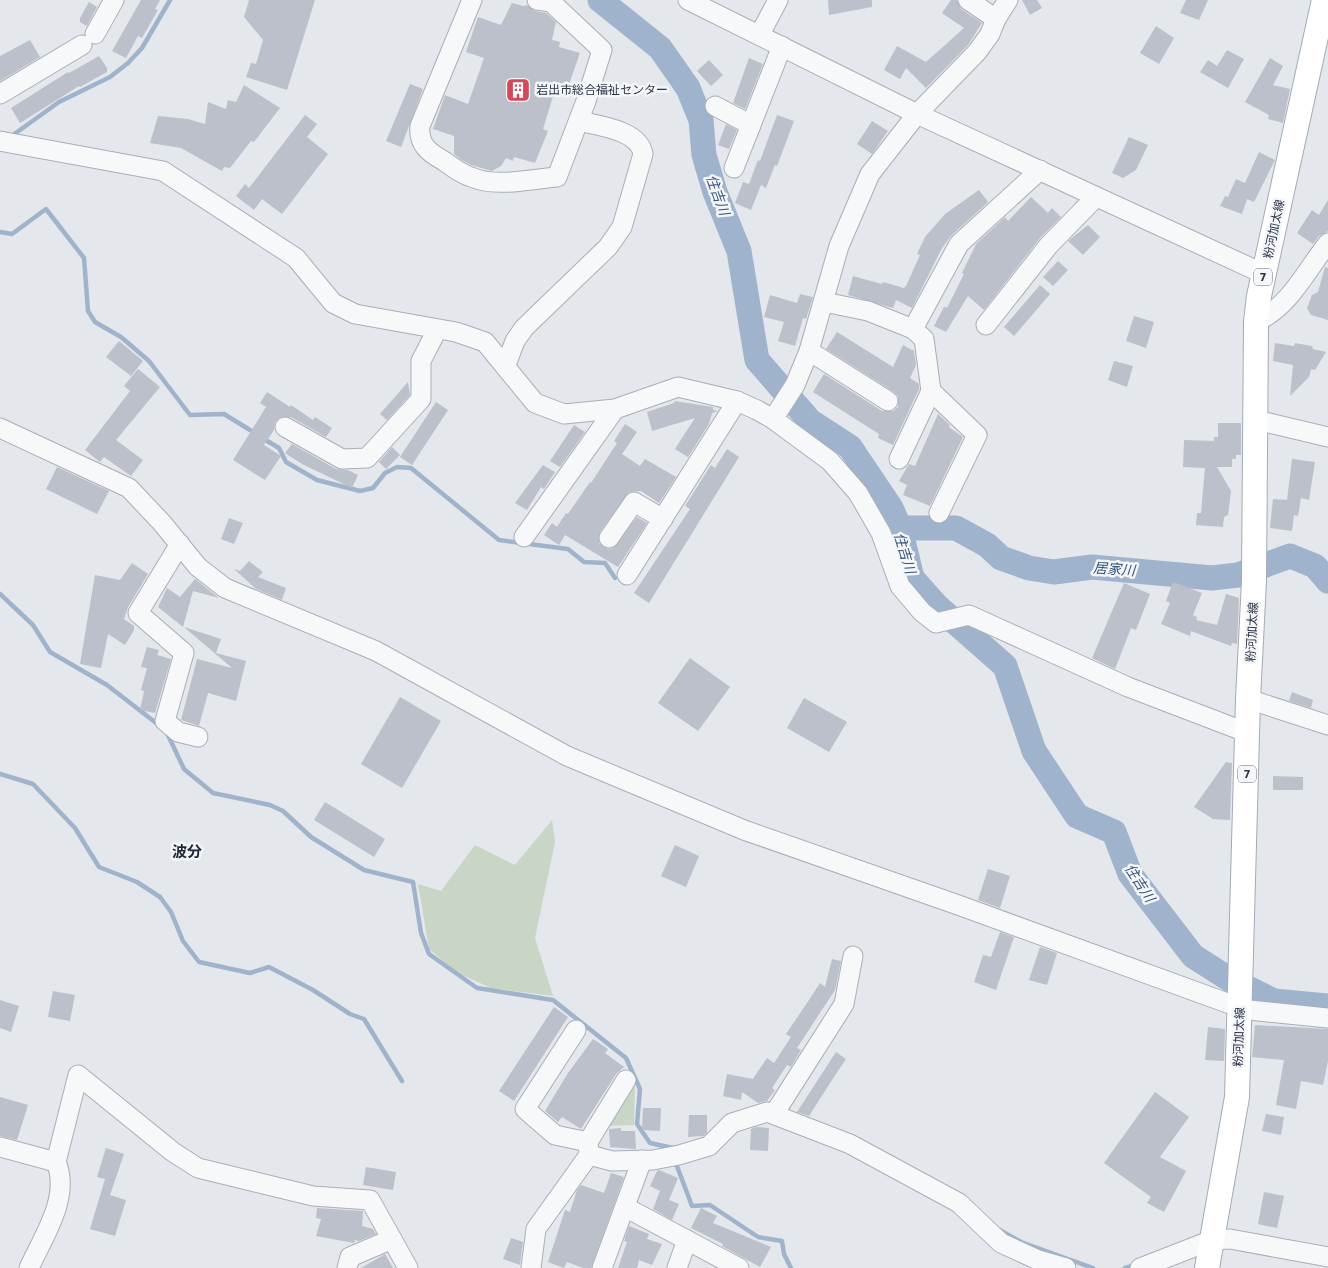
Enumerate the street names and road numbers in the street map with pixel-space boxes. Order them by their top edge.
street label: 粉河加太線 [1260,198,1286,260]
road number: 7 [1254,268,1272,286]
street label: 粉河加太線 [1242,602,1260,662]
road number: 7 [1238,766,1256,782]
street label: 粉河加太線 [1230,1007,1246,1067]

